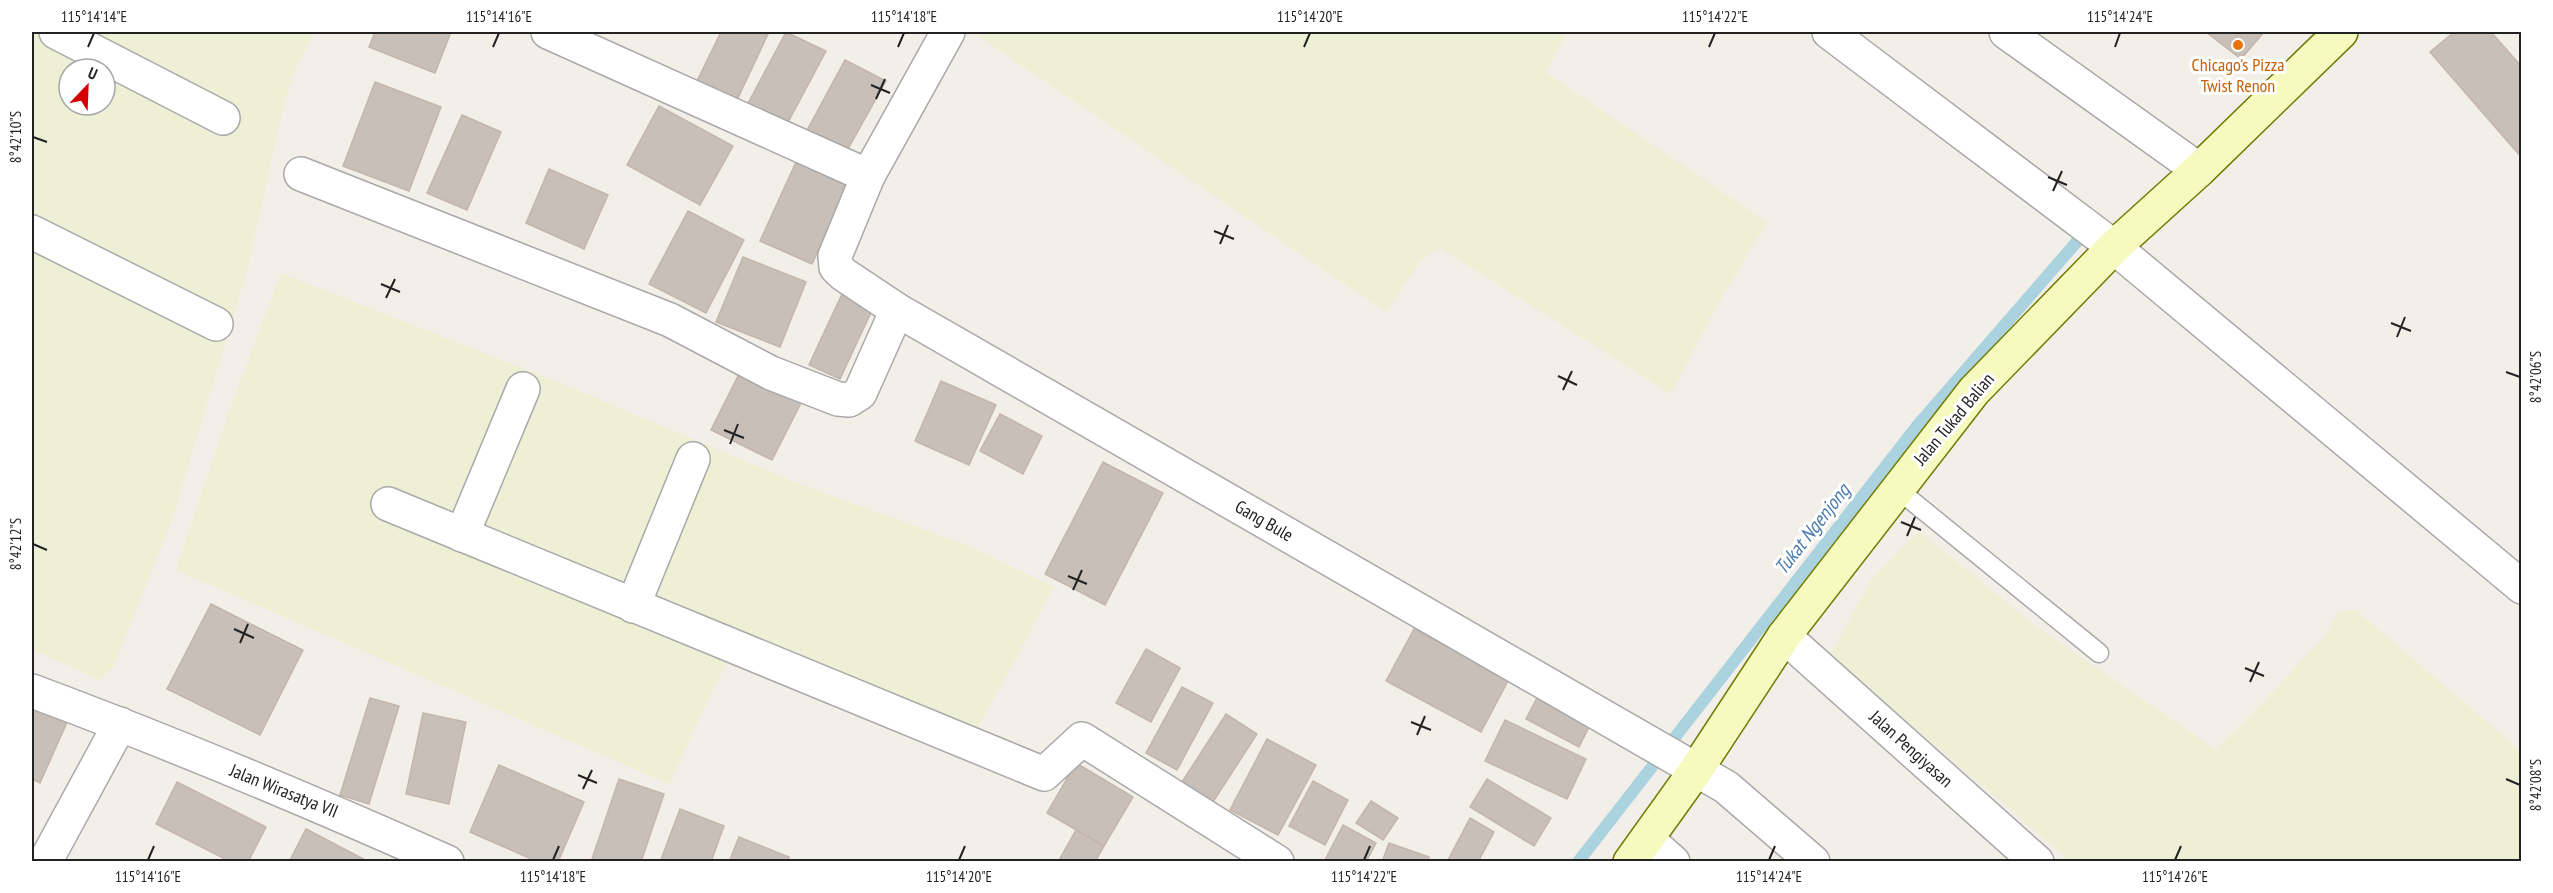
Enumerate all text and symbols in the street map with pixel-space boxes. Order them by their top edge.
text: 115°14'14"E [61,7,127,26]
text: 115°14'16"E [466,7,532,26]
text: 115°14'18"E [871,7,937,26]
text: 115°14'20"E [1277,7,1343,26]
text: 115°14'22"E [1682,7,1748,26]
text: 115°14'24"E [2087,7,2153,26]
marker: Chicago's Pizza Twist Renon [2231,38,2245,52]
place label: Chicago's Pizza Twist Renon [2192,53,2284,97]
north arrow [57,57,117,117]
text: U [85,62,101,84]
text: 8°42'10"S [6,111,25,163]
text: 8°42'06"S [2526,351,2545,403]
street label: Jalan Tukad Balian [1908,368,1999,470]
water label: Tukat Ngenjong [1768,477,1856,580]
street label: Gang Bule [1231,495,1297,546]
text: 8°42'12"S [6,518,25,570]
street label: Jalan Pengiyasan [1864,704,1958,792]
street label: Jalan Wirasatya VII [226,758,342,823]
text: 8°42'08"S [2526,759,2545,811]
text: 115°14'16"E [115,867,181,886]
text: 115°14'18"E [520,867,586,886]
text: 115°14'20"E [926,867,992,886]
text: 115°14'22"E [1331,867,1397,886]
text: 115°14'24"E [1736,867,1802,886]
text: 115°14'26"E [2142,867,2208,886]

